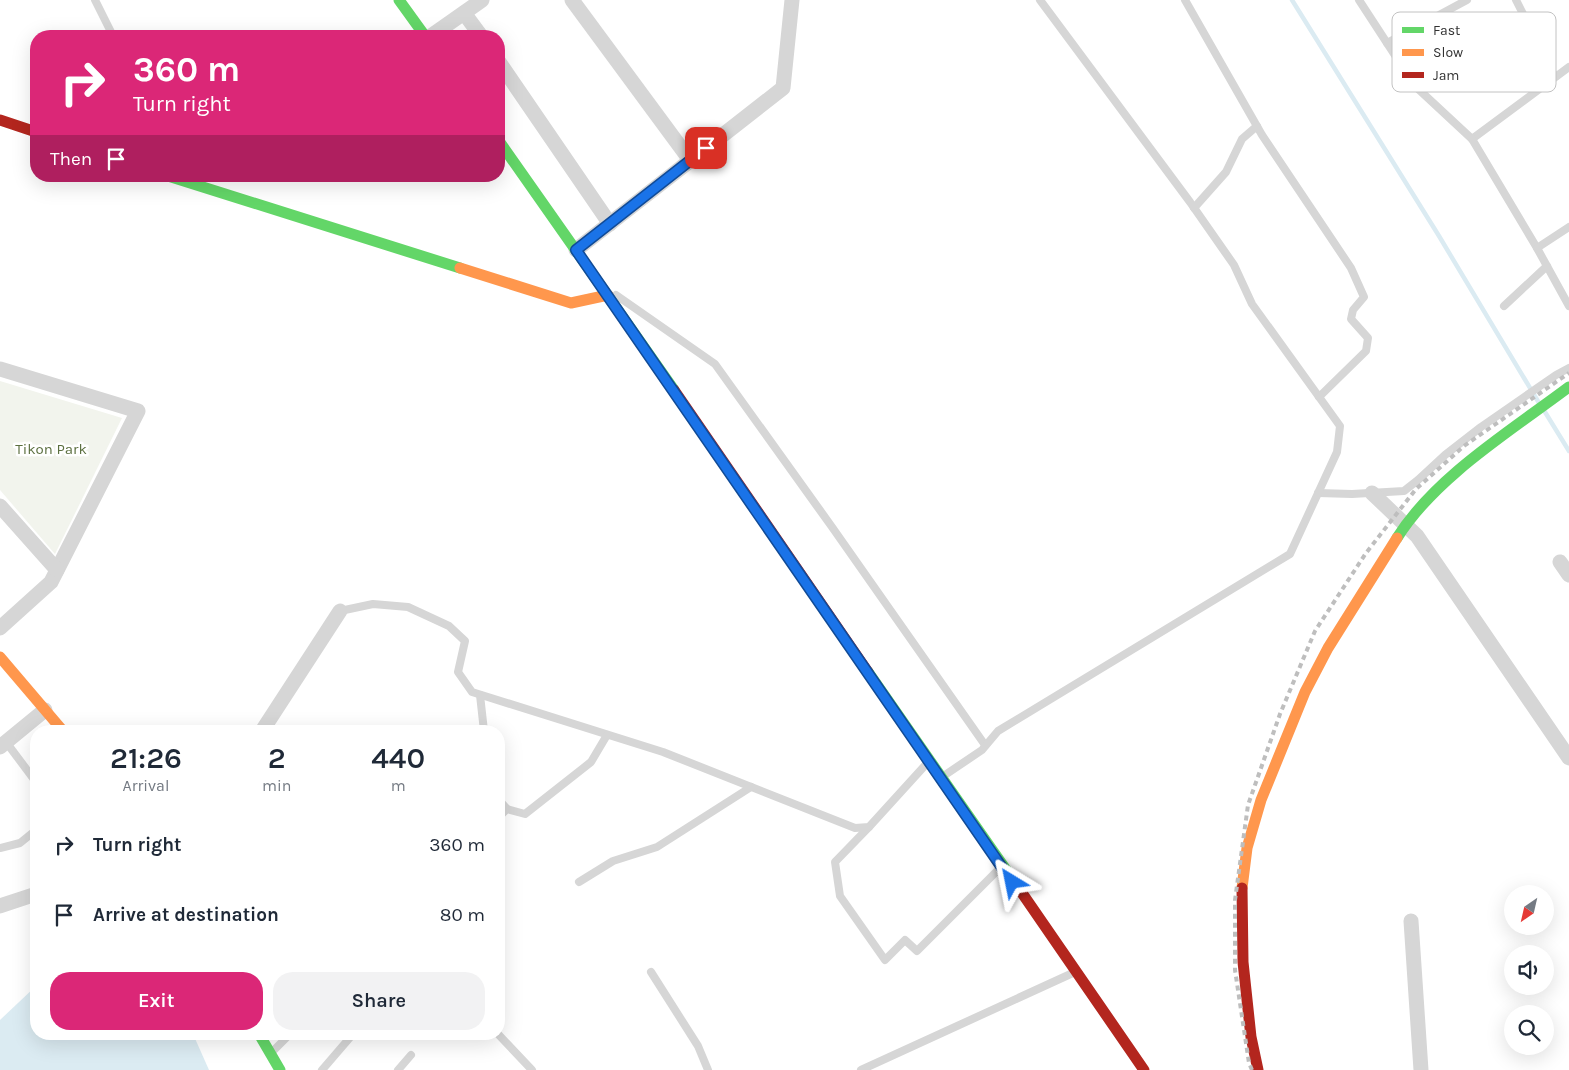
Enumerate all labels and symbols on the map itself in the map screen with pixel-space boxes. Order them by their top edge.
legend [1392,12,1556,92]
text: Fast [1433,22,1460,39]
text: Slow [1433,44,1463,61]
text: Jam [1433,67,1459,84]
pin [685,127,727,169]
park label: Tikon Park [15,440,87,458]
position arrow [985,855,1037,907]
north arrow [1504,885,1554,935]

